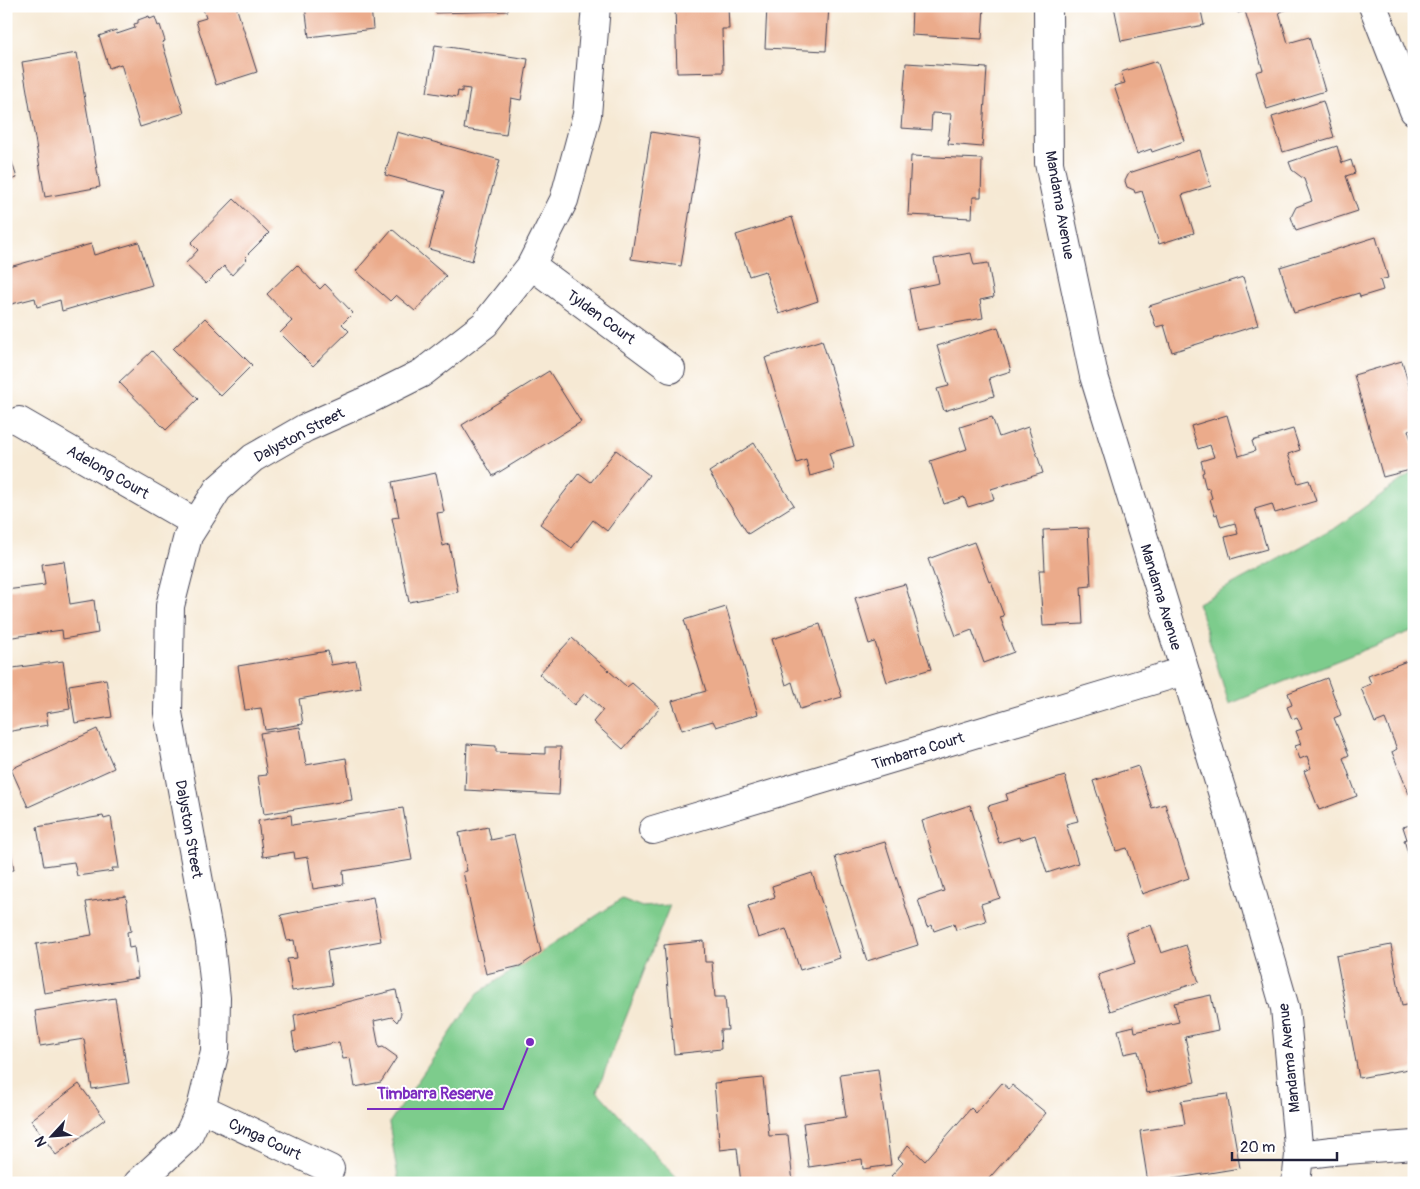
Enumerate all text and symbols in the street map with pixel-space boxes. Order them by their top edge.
street label: Mandama Avenue [1041,149,1079,261]
street label: Tylden Court [563,286,640,349]
street label: Dalyston Street [251,403,348,467]
street label: Adelong Court [63,441,153,504]
street label: Mandama Avenue [1135,542,1186,653]
street label: Timbarra Court [870,728,967,775]
street label: Dalyston Street [171,778,207,881]
street label: Mandama Avenue [1274,1002,1305,1114]
callout: Timbarra Reserve [367,1078,503,1109]
text: Timbarra Reserve [376,1084,494,1104]
north arrow [28,1112,78,1162]
street label: Cynga Court [225,1114,305,1165]
scale bar [1232,1129,1338,1161]
text: N [31,1133,50,1149]
text: 20 m [1240,1138,1275,1157]

